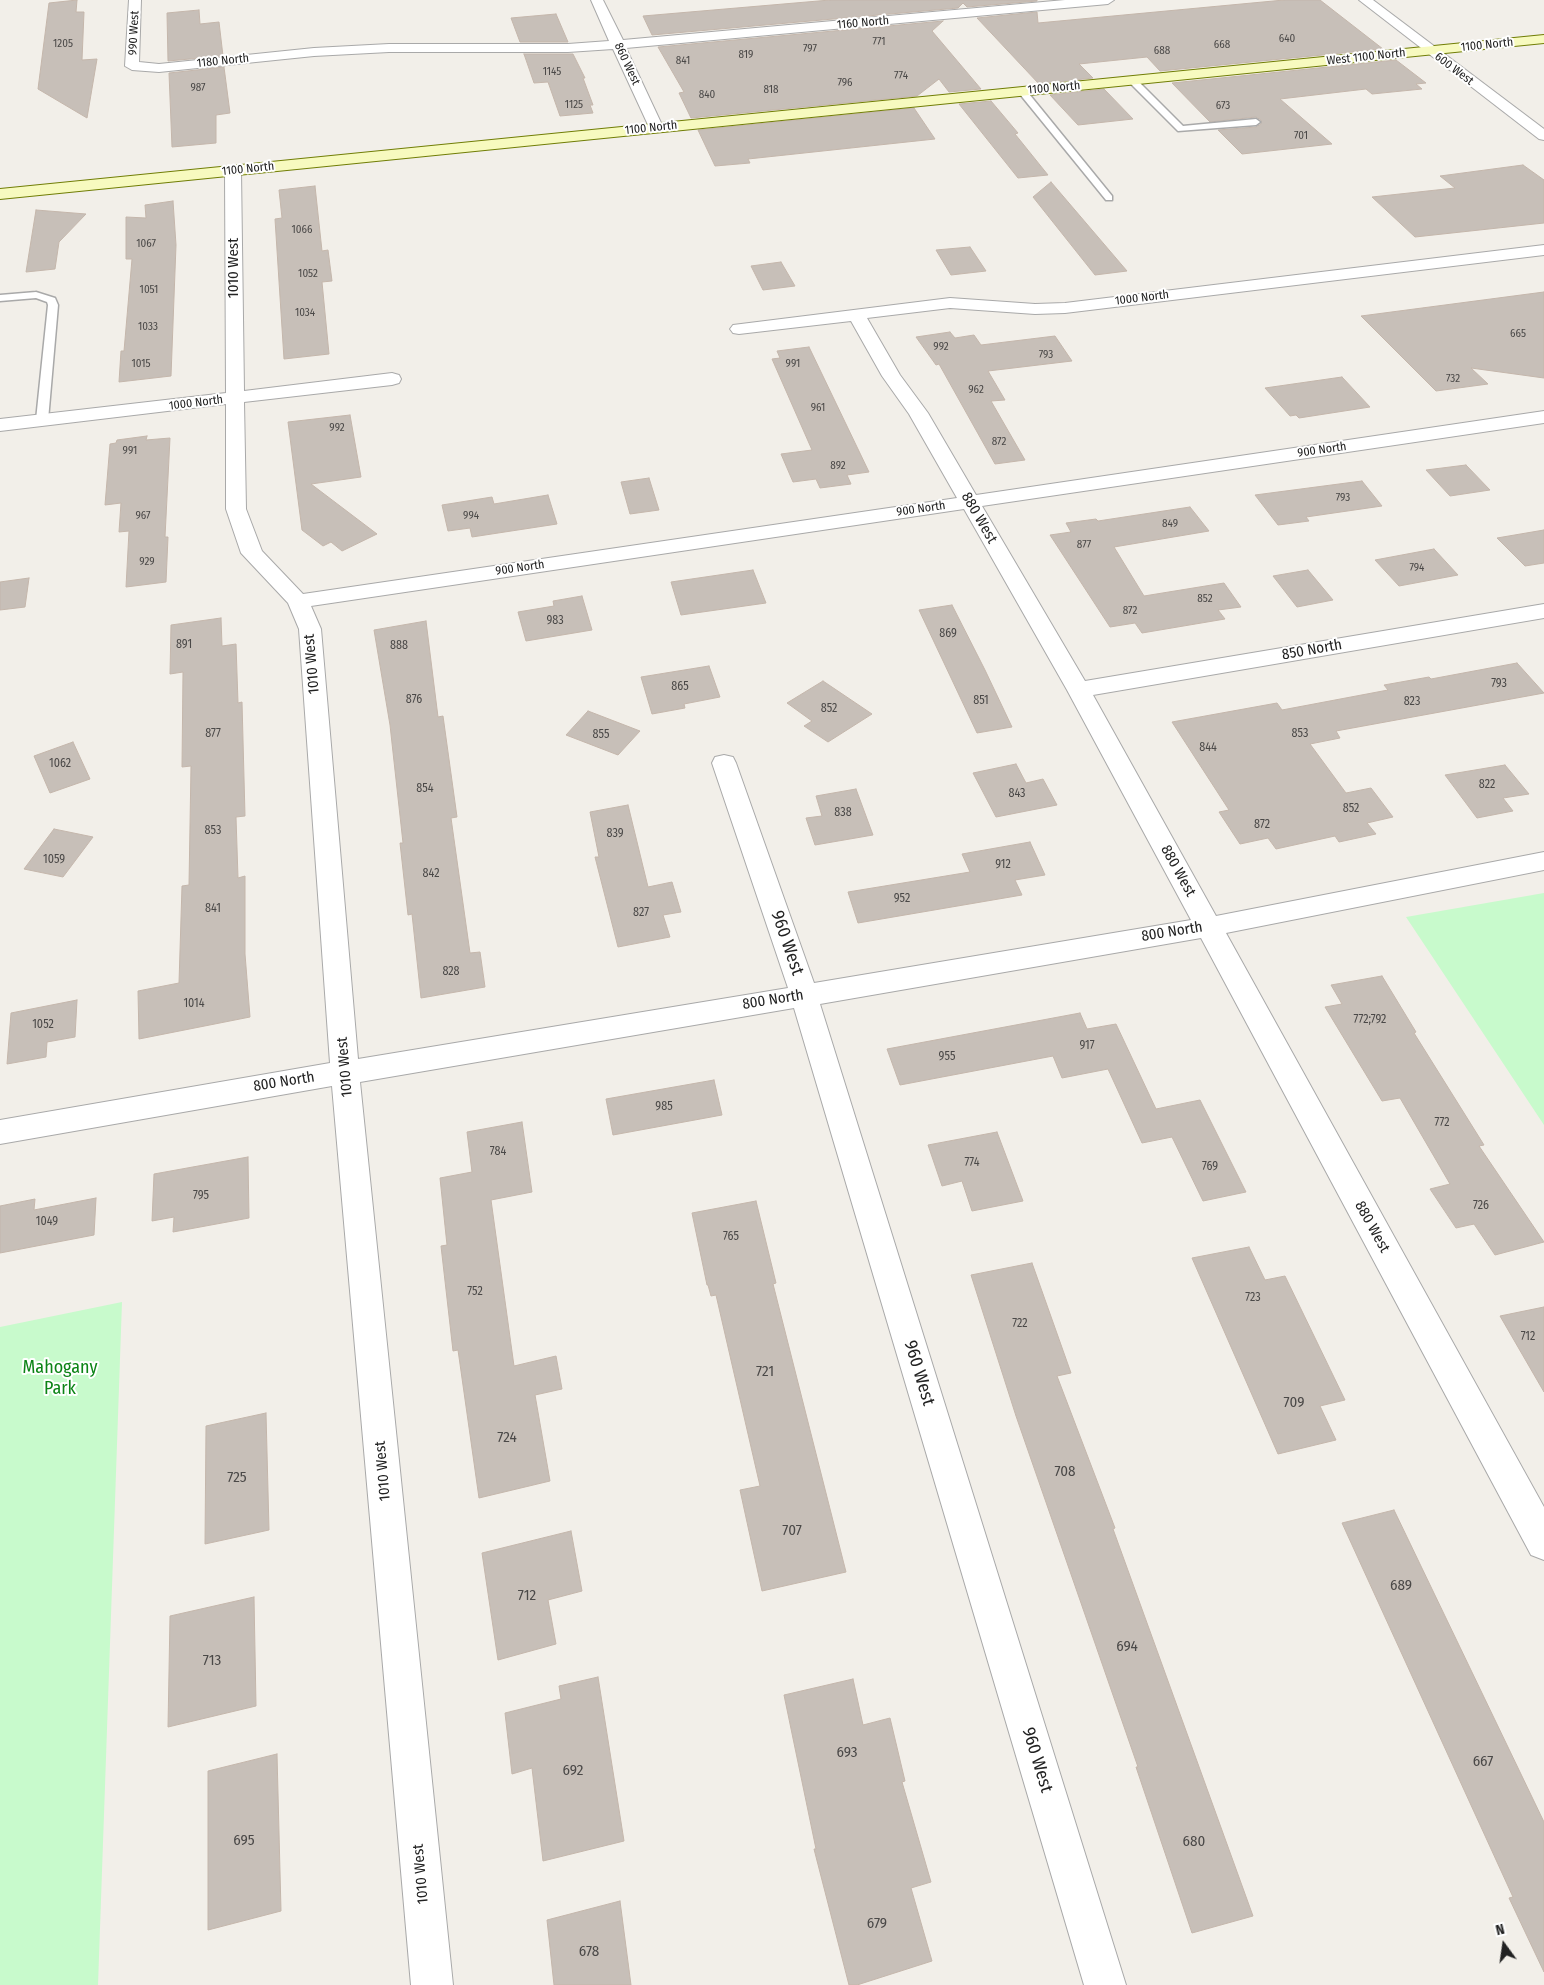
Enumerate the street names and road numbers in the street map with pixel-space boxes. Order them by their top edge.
street label: 990 West [126,10,142,56]
street label: 1160 North [836,14,890,32]
street label: 1100 North [1460,35,1514,55]
street label: 860 West [611,41,643,87]
street label: West 1100 North [1326,46,1406,68]
street label: 600 West [1432,50,1476,88]
street label: 1180 North [196,51,250,71]
street label: 1100 North [1027,79,1081,97]
street label: 1100 North [624,118,678,138]
street label: 1100 North [221,159,275,179]
street label: 1010 West [225,238,243,298]
street label: 1000 North [1114,288,1170,308]
street label: 1000 North [168,393,224,413]
street label: 900 North [1297,439,1347,461]
street label: 880 West [957,489,1001,547]
street label: 900 North [896,498,946,520]
street label: 900 North [495,557,545,579]
street label: 1010 West [300,633,324,695]
street label: 850 North [1281,636,1343,664]
street label: 880 West [1157,842,1199,900]
street label: 960 West [766,908,808,978]
street label: 800 North [1140,918,1204,946]
street label: 800 North [741,986,805,1014]
street label: 1010 West [333,1036,357,1098]
street label: 800 North [252,1068,316,1096]
street label: 880 West [1351,1198,1393,1256]
street label: 960 West [899,1338,939,1408]
street label: 1010 West [371,1440,395,1502]
street label: 960 West [1017,1725,1057,1795]
street label: 1010 West [409,1843,433,1905]

